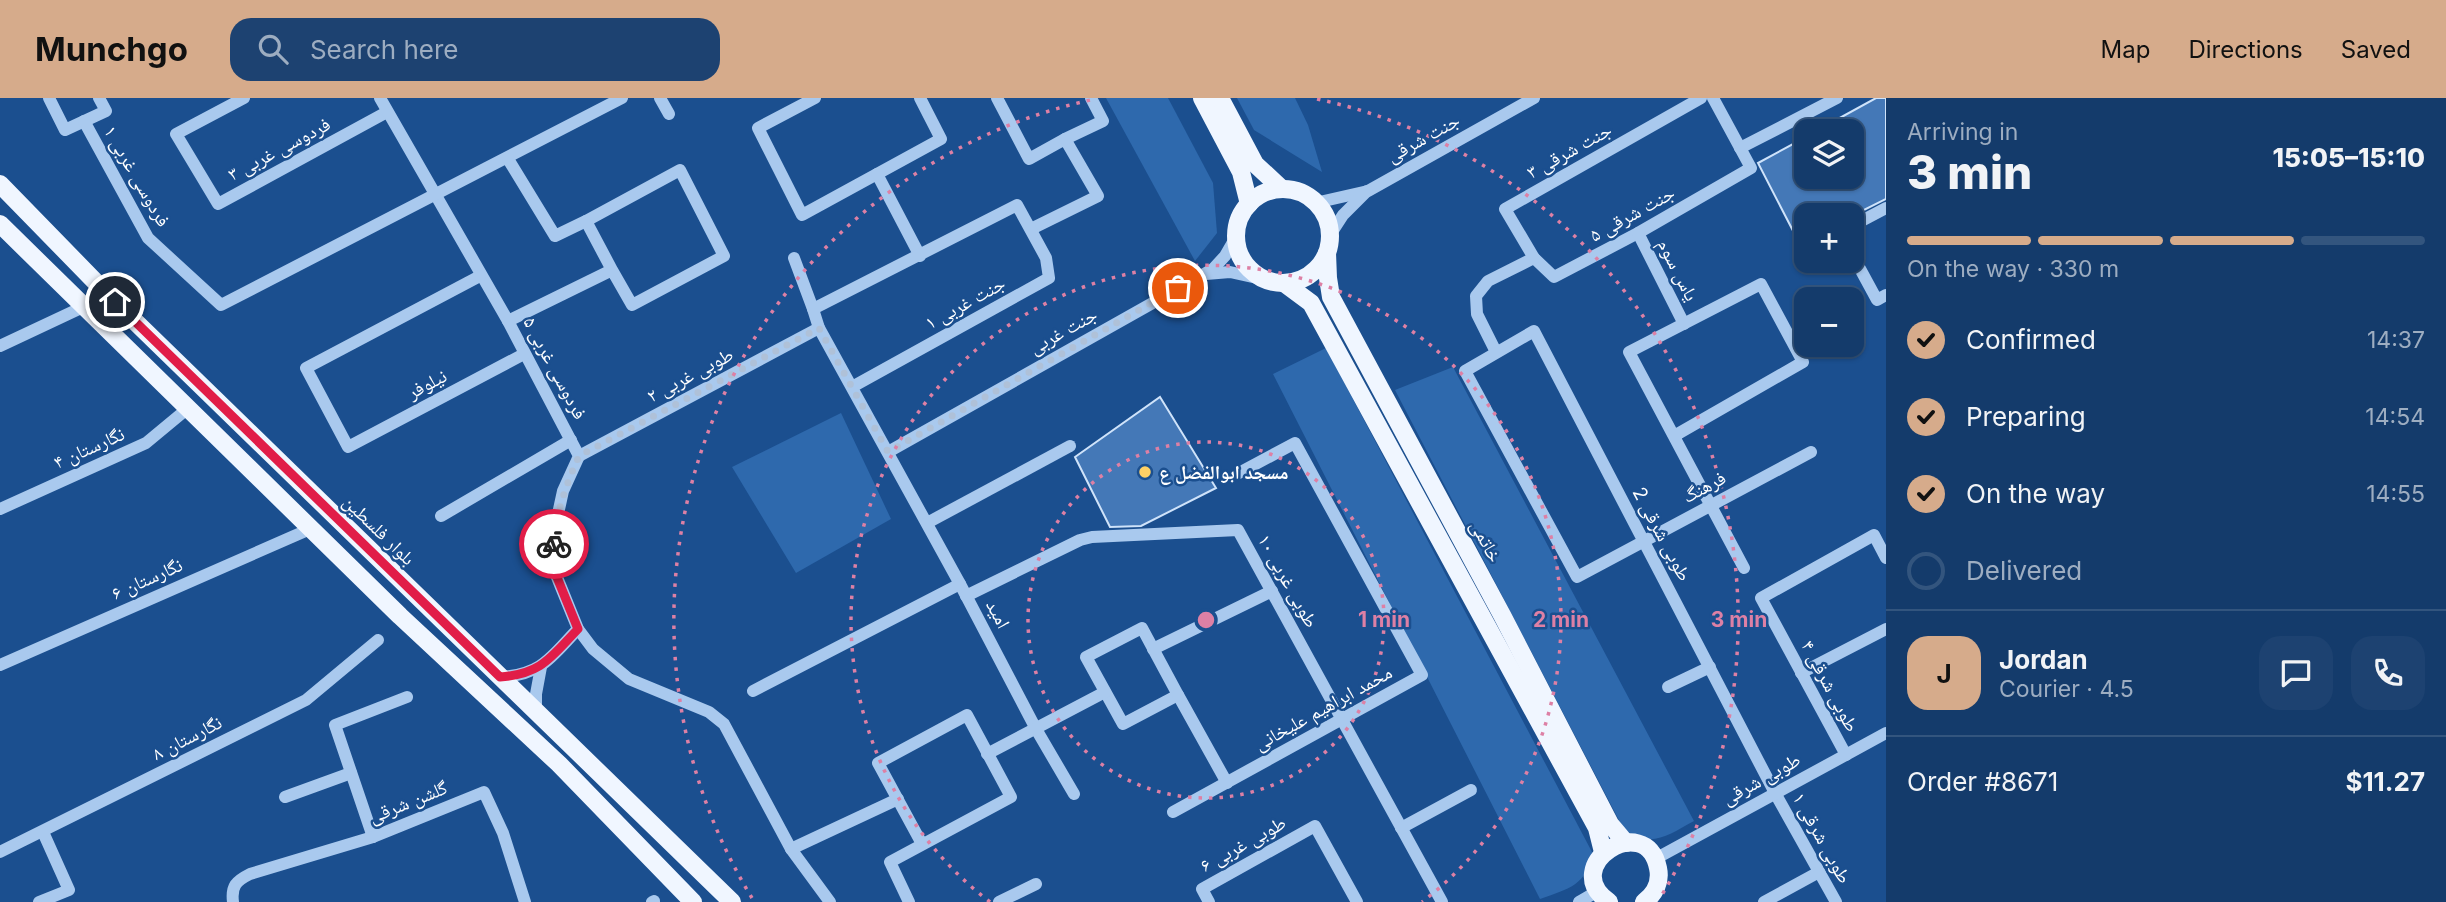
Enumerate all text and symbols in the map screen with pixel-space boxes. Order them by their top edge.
search box [230,18,720,81]
text: Munchgo [35,29,188,69]
icon: search [254,30,292,68]
text: Search here [310,34,459,65]
text: Map [2101,35,2150,64]
text: Directions [2188,35,2303,64]
text: Saved [2341,35,2411,64]
street label: جنت شرقی [1383,109,1463,167]
street label: فردوسی غربی ۳ [224,112,334,186]
street label: جنت شرقی ۳ [1522,118,1616,184]
text: Arriving in [1907,118,2018,146]
map controls [1794,119,1864,357]
button: layers [1794,119,1864,189]
street label: فردوسی غربی ۱ [99,121,175,231]
text: 15:05–15:10 [2272,142,2425,173]
text: 3 min [1907,144,2032,200]
street label: جنت شرقی ۵ [1585,181,1679,247]
button: + [1794,203,1864,273]
street label: یاس سوم [1651,235,1703,306]
text: On the way · 330 m [1907,255,2119,283]
pin [1148,258,1208,318]
icon: bag [1159,269,1197,307]
pin [85,272,145,332]
street label: جنت غربی ۱ [921,272,1009,334]
icon: home [96,283,134,321]
button: − [1794,287,1864,357]
street label: جنت غربی [1025,303,1101,359]
street label: فردوسی غربی ۵ [518,313,592,423]
icon: check [1907,321,1945,359]
text: Confirmed [1966,324,2096,355]
text: 14:37 [2367,326,2425,354]
street label: طوبی غربی ۲ [643,343,737,407]
street label: نیلوفر [402,364,451,404]
icon: check [1907,398,1945,436]
text: Preparing [1966,401,2086,432]
text: 14:54 [2365,403,2425,431]
street label: نگارستان ۴ [50,422,128,474]
place label: مسجد ابوالفضل ع [1159,461,1288,485]
marker: مسجد ابوالفضل ع [1137,464,1153,480]
street label: فرهنگ [1678,466,1730,508]
icon: check [1907,475,1945,513]
text: On the way [1966,478,2105,509]
text: 14:55 [2366,480,2425,508]
street label: طوبی شرقی 2 [1628,483,1696,585]
street label: بلوار فلسطین [338,490,420,570]
courier [519,509,589,579]
street label: خاتمی [1465,516,1507,566]
icon: bike [535,525,573,563]
street label: طوبی غربی ۱۰ [1253,530,1323,632]
street label: نگارستان ۶ [108,553,186,605]
text: Delivered [1966,555,2082,586]
street label: امید [981,596,1015,632]
text: 1 min [1358,607,1410,632]
text: 2 min [1533,607,1589,632]
text: 3 min [1711,607,1767,632]
centre of rings [1194,608,1218,632]
street label: طوبی شرقی ۴ [1796,636,1864,736]
button: chat [2259,636,2333,710]
button: phone [2351,636,2425,710]
text: Jordan [1999,644,2088,675]
text: J [1936,658,1952,689]
street label: محمد ابراهیم علیخانی [1250,661,1396,756]
text: Courier · 4.5 [1999,675,2134,703]
street label: نگارستان ۸ [148,711,226,765]
street label: طوبی شرقی [1718,748,1804,810]
text: Order #8671 [1907,766,2058,797]
text: $11.27 [2345,766,2425,797]
street label: گلشن شرقی [365,776,451,828]
street label: طوبی شرقی ۱ [1788,789,1856,887]
street label: طوبی غربی ۶ [1196,811,1290,877]

